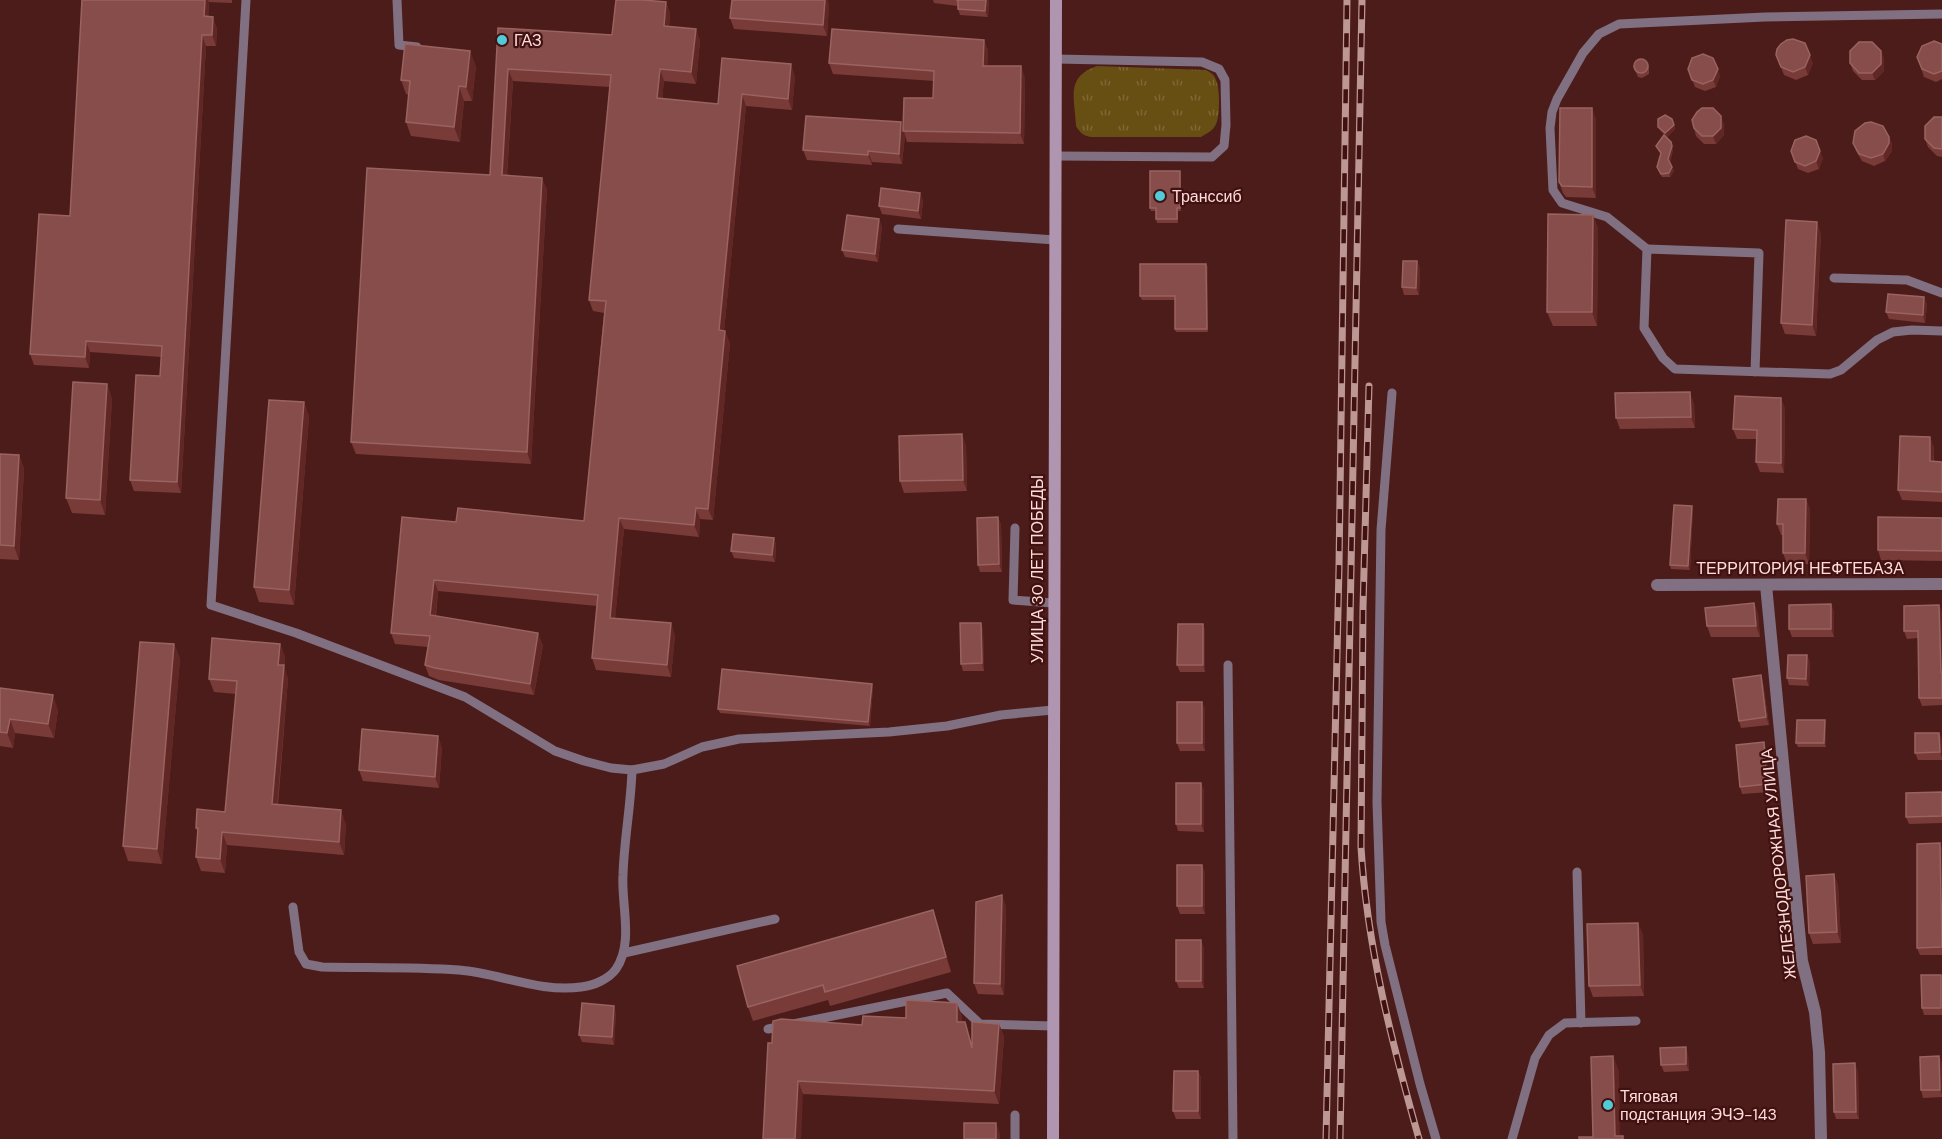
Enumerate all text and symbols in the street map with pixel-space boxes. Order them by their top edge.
place label: ГАЗ [514,30,542,51]
marker: ГАЗ [495,33,509,47]
place label: Транссиб [1172,186,1242,207]
marker: Транссиб [1153,189,1167,203]
street label: УЛИЦА 30 ЛЕТ ПОБЕДЫ [1027,475,1048,663]
street label: ТЕРРИТОРИЯ НЕФТЕБАЗА [1696,558,1904,579]
street label: ЖЕЛЕЗНОДОРОЖНАЯ УЛИЦА [1756,747,1801,981]
place label: Тяговая подстанция ЭЧЭ-143 [1620,1086,1777,1125]
marker: Тяговая подстанция ЭЧЭ-143 [1601,1098,1615,1112]

